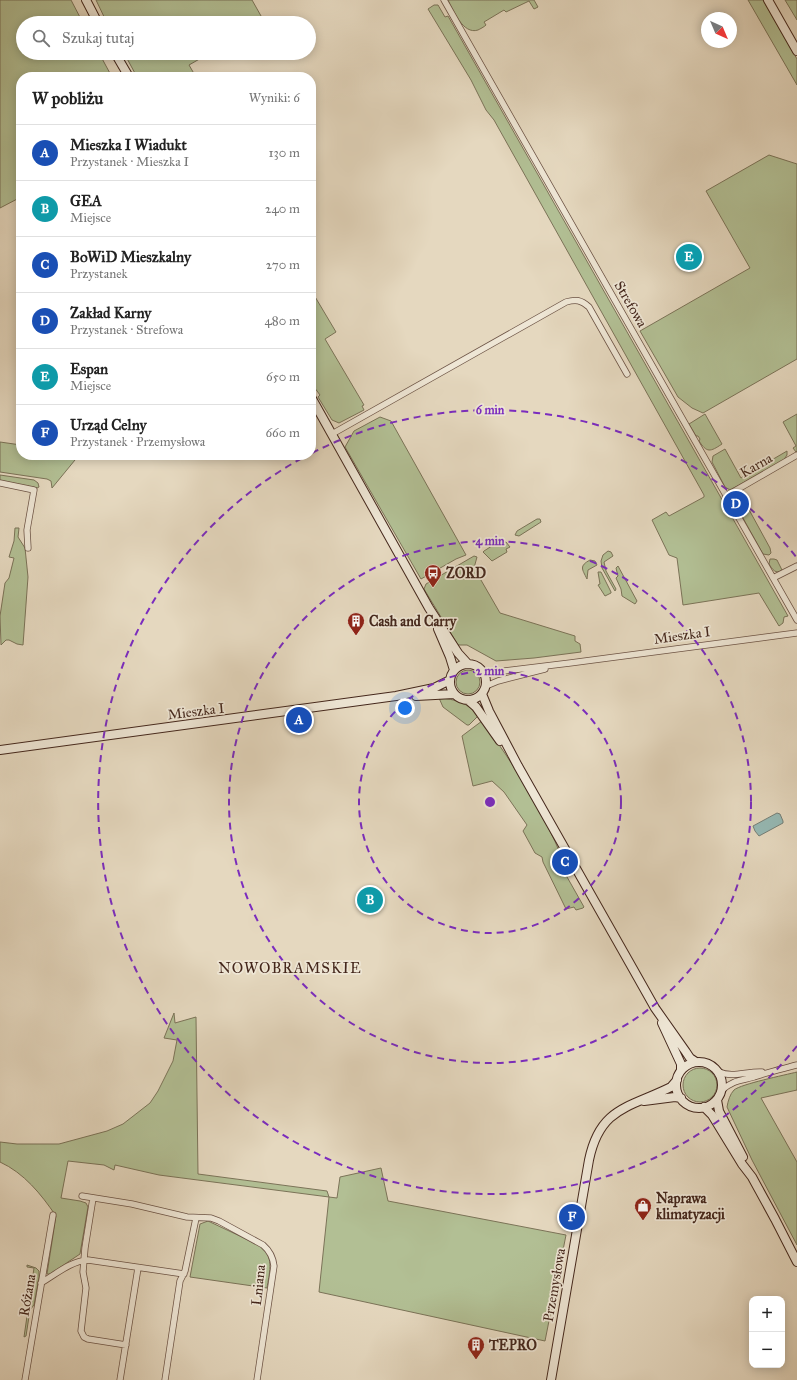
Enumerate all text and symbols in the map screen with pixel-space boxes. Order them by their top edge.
north arrow [701,12,737,48]
search box [16,16,316,60]
icon: search [30,27,52,49]
text: Szukaj tutaj [62,29,134,47]
text: W pobliżu [32,88,103,109]
text: Wyniki: 6 [249,90,300,106]
text: Mieszka I Wiadukt [70,136,187,154]
text: A [41,145,49,161]
text: 130 m [268,145,300,161]
text: Przystanek · Mieszka I [70,154,189,170]
text: GEA [70,192,102,210]
text: B [41,201,49,217]
text: 240 m [265,201,300,217]
text: Miejsce [70,210,111,226]
pin: E [676,242,702,272]
text: BoWiD Mieszkalny [70,248,191,266]
text: C [41,257,49,273]
text: 270 m [266,257,300,273]
text: Przystanek [70,266,128,282]
street label: Strefowa [611,278,651,331]
text: Zakład Karny [70,304,151,322]
text: D [40,313,50,329]
text: 480 m [265,313,300,329]
text: Przystanek · Strefowa [70,322,183,338]
text: Espan [70,360,108,378]
text: E [40,369,50,385]
text: 650 m [266,369,300,385]
text: Miejsce [70,378,111,394]
text: 6 min [476,403,505,417]
text: Urząd Celny [70,416,147,434]
text: F [41,425,49,441]
text: 660 m [265,425,300,441]
text: Przystanek · Przemysłowa [70,434,205,450]
street label: Karna [737,449,776,481]
pin: D [723,489,749,519]
text: 4 min [475,534,505,549]
bus stop icon: ZORD [423,563,443,588]
place label: ZORD [446,565,486,582]
building icon: Cash and Carry [346,611,366,636]
place label: Cash and Carry [369,613,458,631]
street label: Mieszka I [653,623,712,648]
text: 2 min [476,664,505,678]
your location [395,698,415,718]
street label: Mieszka I [167,700,225,723]
pin: A [286,705,312,735]
centre of rings [483,795,497,809]
pin: C [552,847,578,877]
pin: B [357,885,383,915]
district label: NOWOBRAMSKIE [218,959,362,977]
place label: Naprawa klimatyzacji [656,1190,725,1224]
shop icon: Naprawa klimatyzacji [633,1196,653,1221]
pin: F [559,1202,585,1232]
street label: Przemysłowa [540,1247,569,1323]
street label: Lniana [248,1264,269,1306]
street label: Różana [15,1272,40,1318]
map controls [749,1296,785,1368]
button: + [749,1296,785,1332]
button: − [749,1332,785,1368]
building icon: TEPRO [466,1335,486,1360]
place label: TEPRO [488,1337,537,1354]

